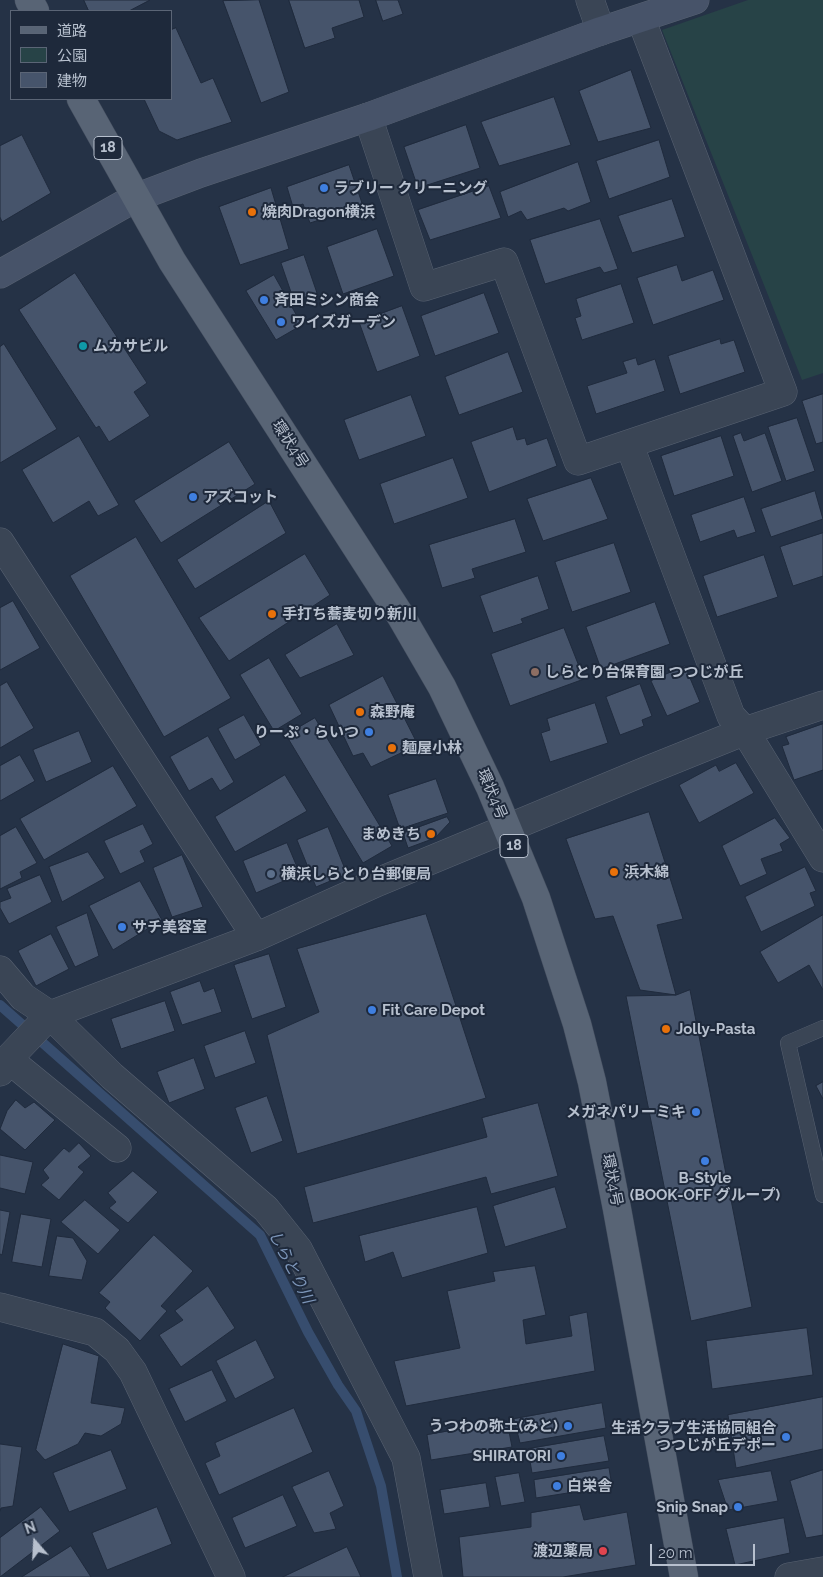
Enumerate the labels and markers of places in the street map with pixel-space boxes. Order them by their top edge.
place label: ラブリー クリーニング [334,179,488,197]
marker: ラブリー クリーニング [318,182,330,194]
place label: 焼肉Dragon横浜 [262,203,375,221]
marker: 焼肉Dragon横浜 [246,206,258,218]
place label: 斉田ミシン商会 [274,291,379,309]
marker: 斉田ミシン商会 [258,294,270,306]
place label: ワイズガーデン [291,313,396,331]
marker: ワイズガーデン [275,316,287,328]
place label: ムカサビル [93,337,168,355]
marker: ムカサビル [77,340,89,352]
place label: アズコット [203,488,278,506]
marker: アズコット [187,491,199,503]
place label: 手打ち蕎麦切り新川 [282,605,417,623]
marker: 手打ち蕎麦切り新川 [266,608,278,620]
place label: しらとり台保育園 つつじが丘 [545,663,744,681]
marker: しらとり台保育園 つつじが丘 [529,666,541,678]
place label: 森野庵 [370,703,415,721]
marker: 森野庵 [354,706,366,718]
place label: りーぷ・らいつ [254,723,359,741]
marker: りーぷ・らいつ [363,726,375,738]
place label: 麺屋小林 [402,739,462,757]
marker: 麺屋小林 [386,742,398,754]
place label: まめきち [361,825,421,843]
marker: まめきち [425,828,437,840]
place label: 浜木綿 [624,863,669,881]
place label: 横浜しらとり台郵便局 [281,865,431,883]
marker: 浜木綿 [608,866,620,878]
marker: 横浜しらとり台郵便局 [265,868,277,880]
place label: サチ美容室 [132,918,207,936]
marker: サチ美容室 [116,921,128,933]
place label: Fit Care Depot [382,1001,485,1019]
marker: Fit Care Depot [366,1004,378,1016]
place label: Jolly-Pasta [676,1020,755,1038]
marker: Jolly-Pasta [660,1023,672,1035]
place label: メガネパリーミキ [566,1103,686,1121]
marker: メガネパリーミキ [690,1106,702,1118]
marker: B-Style (BOOK-OFF グループ) [699,1155,711,1167]
place label: B-Style (BOOK-OFF グループ) [630,1169,780,1204]
place label: うつわの弥土(みと) [429,1417,558,1435]
place label: 生活クラブ生活協同組合 つつじが丘デポー [611,1419,776,1454]
marker: うつわの弥土(みと) [562,1420,574,1432]
marker: 生活クラブ生活協同組合 つつじが丘デポー [780,1431,792,1443]
place label: SHIRATORI [473,1447,551,1465]
marker: SHIRATORI [555,1450,567,1462]
place label: 白栄舎 [567,1477,612,1495]
marker: 白栄舎 [551,1480,563,1492]
place label: Snip Snap [657,1498,728,1516]
marker: Snip Snap [732,1501,744,1513]
place label: 渡辺薬局 [533,1542,593,1560]
marker: 渡辺薬局 [597,1545,609,1557]

